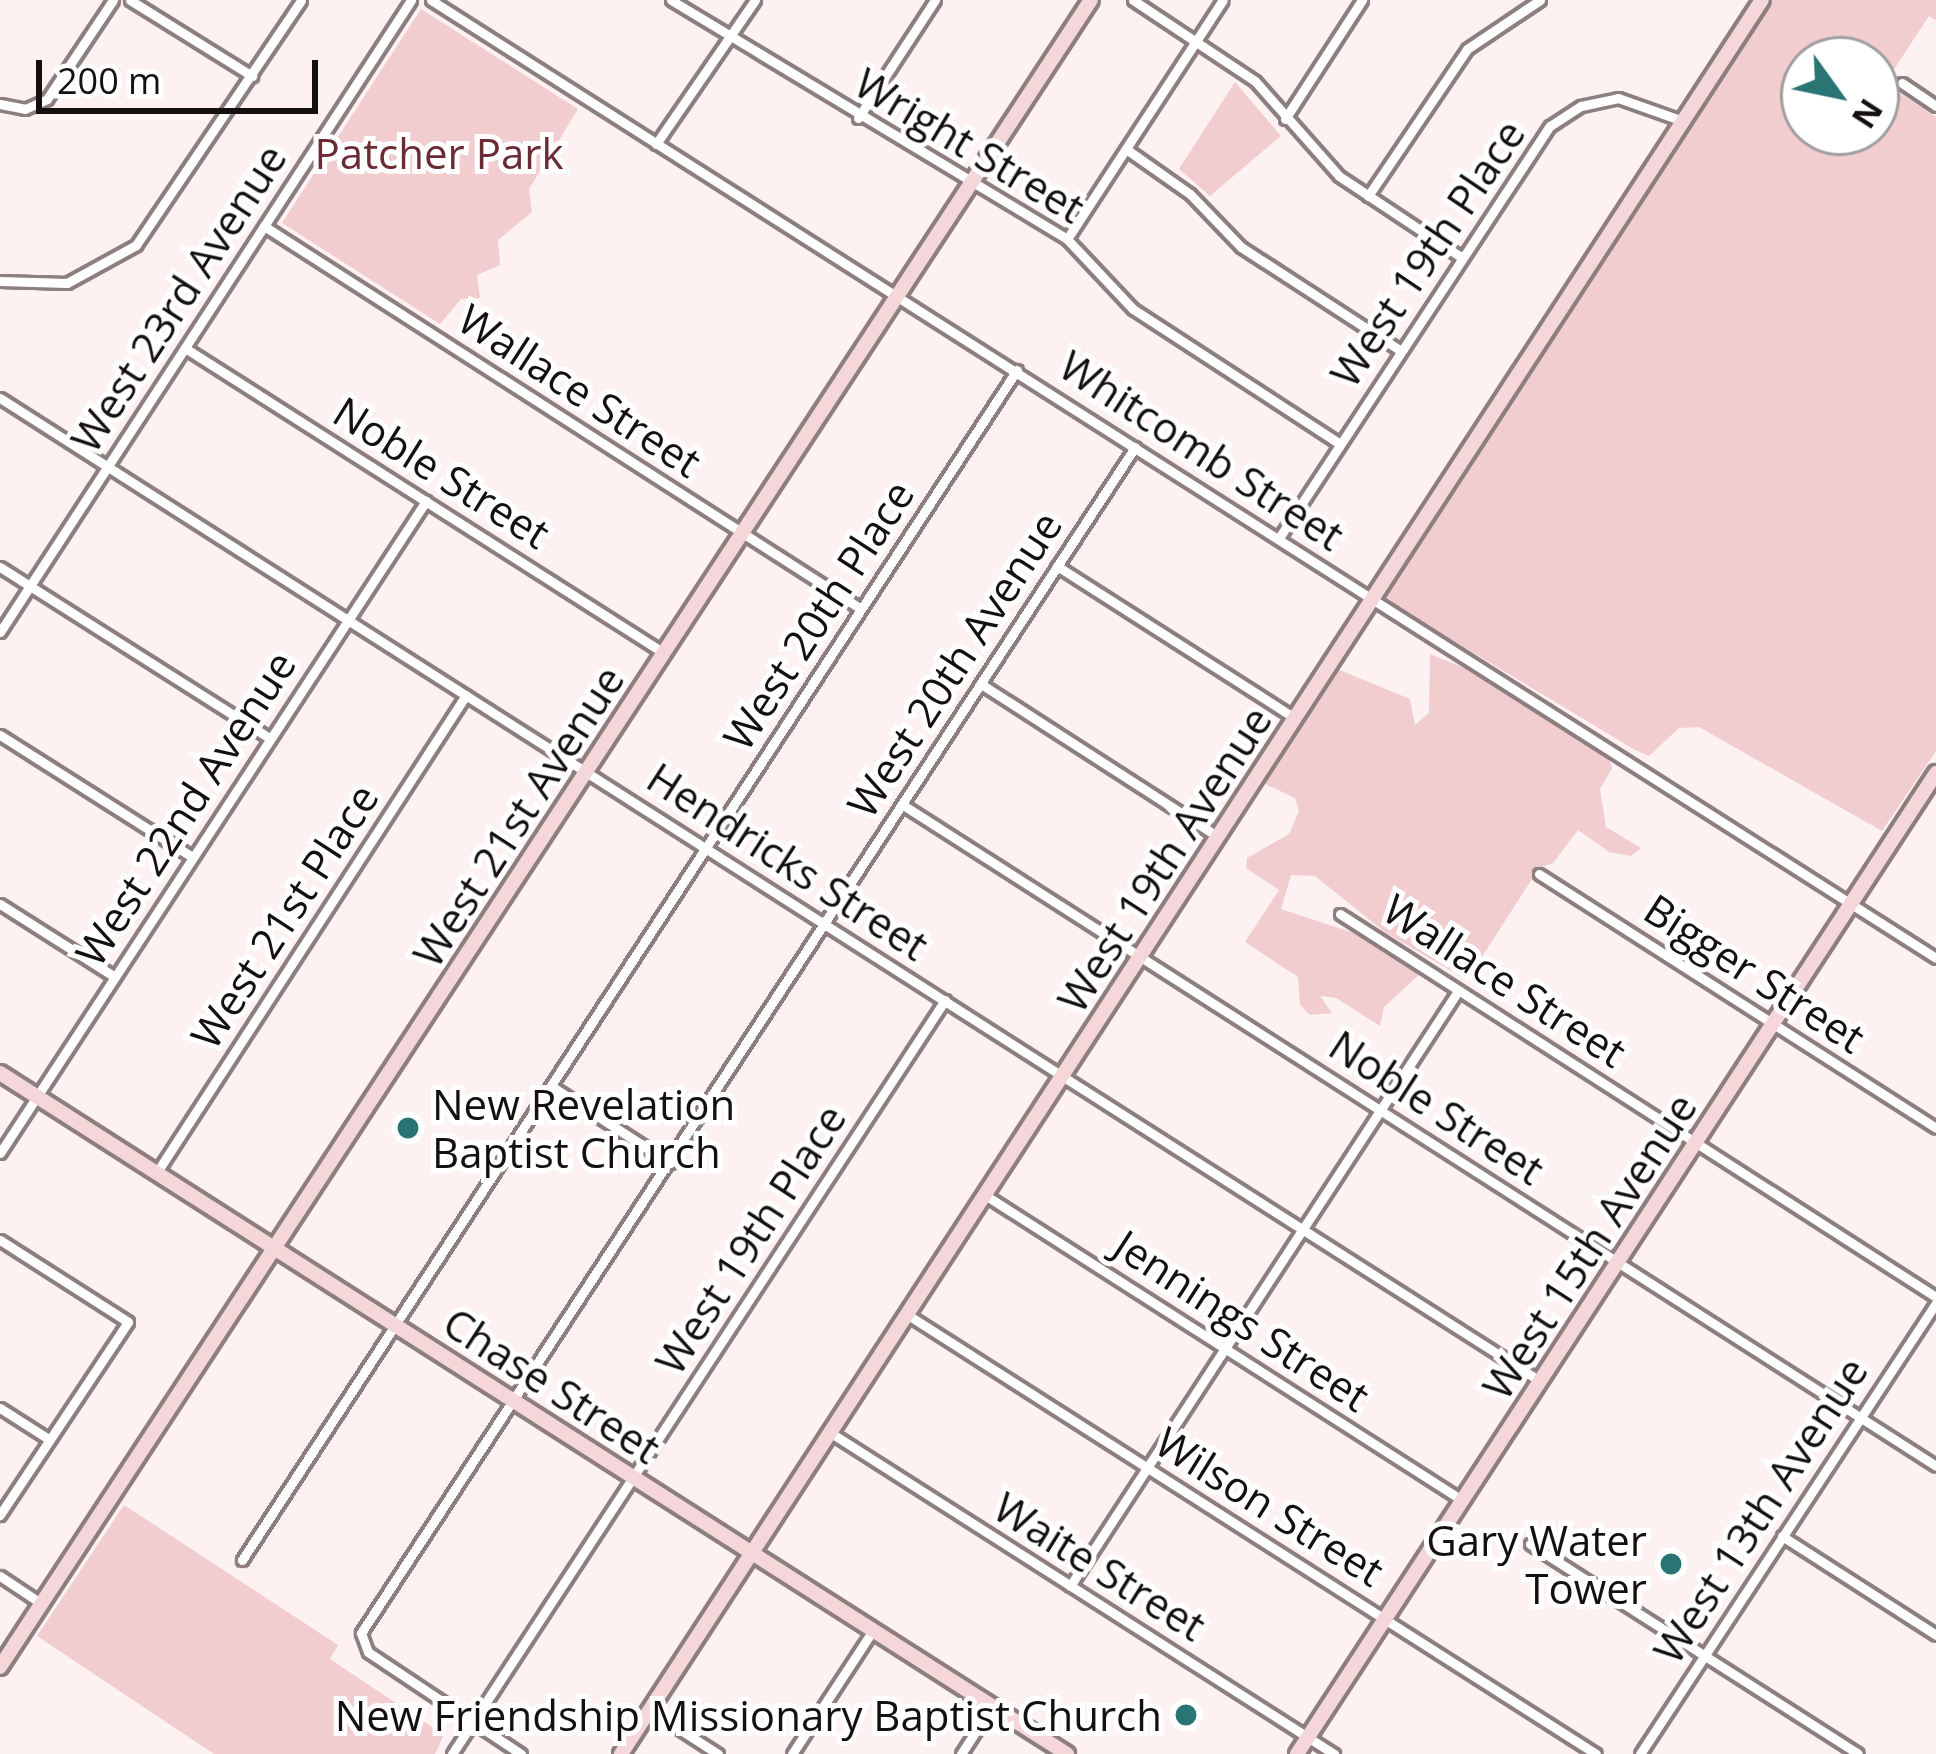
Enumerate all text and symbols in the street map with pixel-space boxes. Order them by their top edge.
scale bar [42,36,324,110]
north arrow [1780,36,1900,156]
text: 200 m [57,56,161,105]
street label: Wright Street [846,57,1094,233]
text: N [1842,91,1894,138]
street label: West 19th Place [1319,110,1535,396]
park label: Patcher Park [315,128,563,178]
street label: West 23rd Avenue [60,135,296,461]
street label: Wallace Street [449,293,711,487]
street label: Whitcomb Street [1051,339,1353,561]
street label: Noble Street [325,386,559,558]
street label: West 20th Place [712,471,924,759]
street label: West 20th Avenue [836,502,1072,826]
street label: West 22nd Avenue [65,641,305,975]
street label: West 21st Avenue [402,656,634,976]
street label: West 19th Avenue [1046,697,1282,1021]
street label: Hendricks Street [638,752,938,970]
street label: West 21st Place [180,774,388,1058]
street label: Wallace Street [1374,883,1636,1077]
street label: Bigger Street [1635,883,1875,1063]
street label: Noble Street [1321,1019,1553,1195]
place label: New Revelation Baptist Church [432,1079,735,1178]
street label: West 15th Avenue [1471,1084,1707,1408]
street label: West 19th Place [644,1095,856,1383]
marker: New Revelation Baptist Church [395,1115,421,1141]
street label: Jennings Street [1105,1219,1379,1421]
street label: Chase Street [435,1297,669,1473]
street label: West 13th Avenue [1642,1348,1878,1672]
street label: Wilson Street [1147,1416,1393,1596]
street label: Waite Street [985,1481,1215,1651]
place label: Gary Water Tower [1426,1515,1647,1614]
marker: Gary Water Tower [1658,1551,1684,1577]
place label: New Friendship Missionary Baptist Church [335,1690,1162,1740]
marker: New Friendship Missionary Baptist Church [1173,1702,1199,1728]

